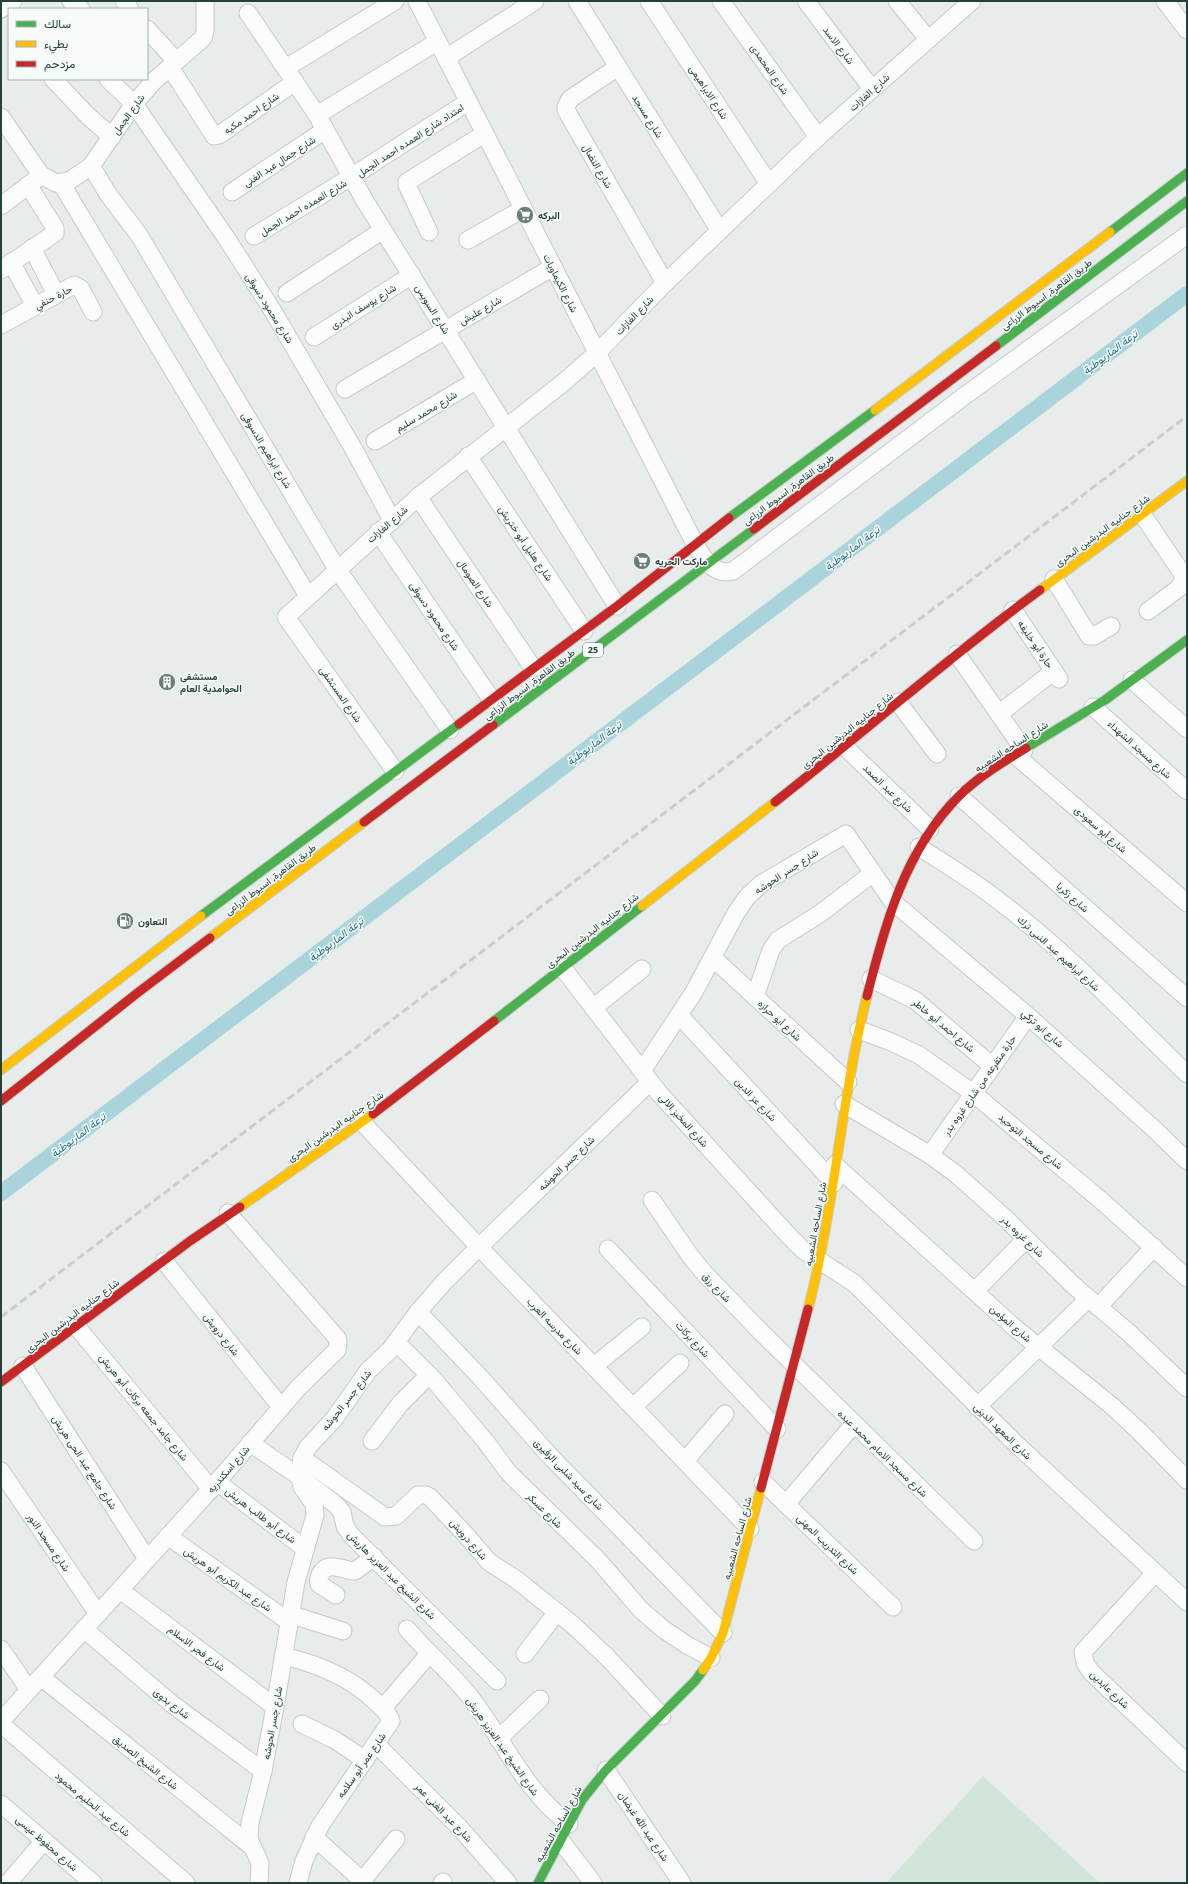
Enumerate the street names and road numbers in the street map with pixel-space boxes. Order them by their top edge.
street label: شارع الاسد [820,23,858,67]
street label: شارع المحمدى [747,41,793,97]
street label: شارع الابراهيمى [686,62,732,122]
street label: شارع الغازات [846,70,892,114]
street label: شارع احمد مكيه [221,89,282,137]
street label: شارع الجمل [108,91,148,137]
street label: شارع مسجد [629,92,667,140]
street label: امتداد شارع العمده احمد الجمل [354,100,466,180]
street label: شارع جمال عبد الغنى [240,132,318,190]
street label: شارع النضال [580,141,616,191]
street label: شارع العمده احمد الجمل [257,175,349,239]
street label: شارع الكيماويات [540,251,582,315]
street label: طريق القاهرة, اسيوط الزراعى [997,255,1095,333]
street label: شارع محمود دسوقى [243,270,297,346]
street label: شارع يوسف البدرى [327,280,399,332]
street label: حارة حنفي [32,281,76,314]
street label: شارع السويس [412,281,454,337]
street label: شارع عليش [456,292,504,328]
street label: شارع الغازات [612,292,656,338]
street label: شارع محمد سليم [393,387,460,435]
street label: شارع ابراهيم الدسوقى [239,409,295,491]
street label: طريق القاهرة, اسيوط الزراعى [739,450,837,528]
street label: شارع جنابيه البدرشين البحرى [1052,491,1152,569]
street label: شارع الغازات [364,502,411,546]
street label: شارع هليل أبو ختريش [496,503,556,584]
street label: شارع الصومال [455,556,497,610]
street label: شارع محمود دسوقى [407,579,463,653]
street label: حارة أبو خليفه [1015,617,1057,671]
road number: 25 [583,643,603,657]
street label: طريق القاهرة, اسيوط الزراعى [480,645,578,723]
street label: شارع المستشفى [316,663,366,725]
street label: شارع جنابيه البدرشين البحرى [798,688,896,771]
street label: شارع الساحه الشعبيه [971,717,1051,775]
street label: شارع مسجد الشهداء [1105,717,1175,782]
street label: شارع عبد الصمد [860,761,916,815]
street label: شارع أبو سعودى [1072,802,1130,856]
street label: طريق القاهرة, اسيوط الزراعى [221,840,319,918]
street label: شارع جسر الحوشه [751,845,821,897]
street label: شارع زكريا [1054,879,1092,915]
street label: شارع جنابيه البدرشين البحرى [543,889,641,971]
street label: شارع ابراهيم عبد النبى ترك [1015,912,1103,994]
street label: شارع احمد أبو خاطر [909,994,978,1055]
street label: شارع أبو حرازه [755,996,805,1044]
street label: شارع ابو تركي [1017,1006,1067,1052]
street label: حارة متفرعه من شارع غزوه بدر [938,1032,1019,1139]
street label: شارع عز الدين [732,1074,780,1124]
street label: شارع جنابيه البدرشين البحرى [284,1087,386,1165]
street label: شارع المخبز الالى [656,1090,712,1150]
street label: شارع مسجد التوحيد [996,1110,1066,1172]
street label: شارع جسر الحوشه [535,1132,598,1194]
street label: شارع الساحه الشعبيه [801,1181,829,1267]
street label: شارع غزوه بدر [998,1211,1048,1260]
street label: شارع رزق [700,1269,734,1305]
street label: شارع جنابيه البدرشين البحرى [22,1275,122,1355]
street label: شارع مدرسه العرب [524,1294,586,1358]
street label: شارع المؤمن [987,1301,1035,1345]
street label: شارع درويش [201,1310,243,1358]
street label: شارع بركات [673,1318,713,1360]
street label: شارع جامد جمعه بركات أبو هريش [96,1350,192,1464]
street label: شارع جسر الحوشه [318,1367,374,1433]
street label: شارع المعهد الدينى [971,1400,1035,1462]
street label: شارع مسجد الامام محمد عبده [835,1406,931,1500]
street label: شارع جامع عبد الحى هريش [49,1412,121,1512]
street label: شارع سيد شلبى الزفيرى [531,1435,607,1513]
street label: شارع اسكندريه [204,1442,253,1496]
street label: شارع أبو طالب هريش [223,1484,299,1546]
street label: شارع عسكر [523,1488,566,1531]
street label: شارع الساحه الشعبيه [719,1495,755,1581]
street label: شارع مسجد النور [24,1509,74,1574]
street label: شارع التدريب المهنى [794,1511,862,1577]
street label: شارع درويش [447,1515,491,1563]
street label: شارع الشيخ عبد العزيز هاريش [345,1528,439,1622]
street label: شارع عبد الكريم أبو هريش [181,1543,275,1615]
street label: شارع فجر الاسلام [165,1622,229,1674]
street label: شارع عابدين [1087,1667,1133,1711]
street label: شارع بدوى [151,1684,193,1722]
street label: شارع جسر الحوشه [259,1685,285,1761]
street label: شارع الشيخ عبد العزيز هريش [464,1694,543,1798]
street label: شارع عمر أبو سلامه [333,1729,389,1801]
street label: شارع الشيخ الصديق [111,1731,182,1793]
street label: شارع عبد الحليم محمود [52,1768,134,1840]
street label: شارع عبد الغنى عمر [411,1779,476,1845]
street label: شارع الساحه الشعبيه [531,1783,585,1865]
street label: شارع عبد الله غيضان [615,1788,673,1864]
street label: شارع محفوظ عيسى [13,1812,81,1874]

